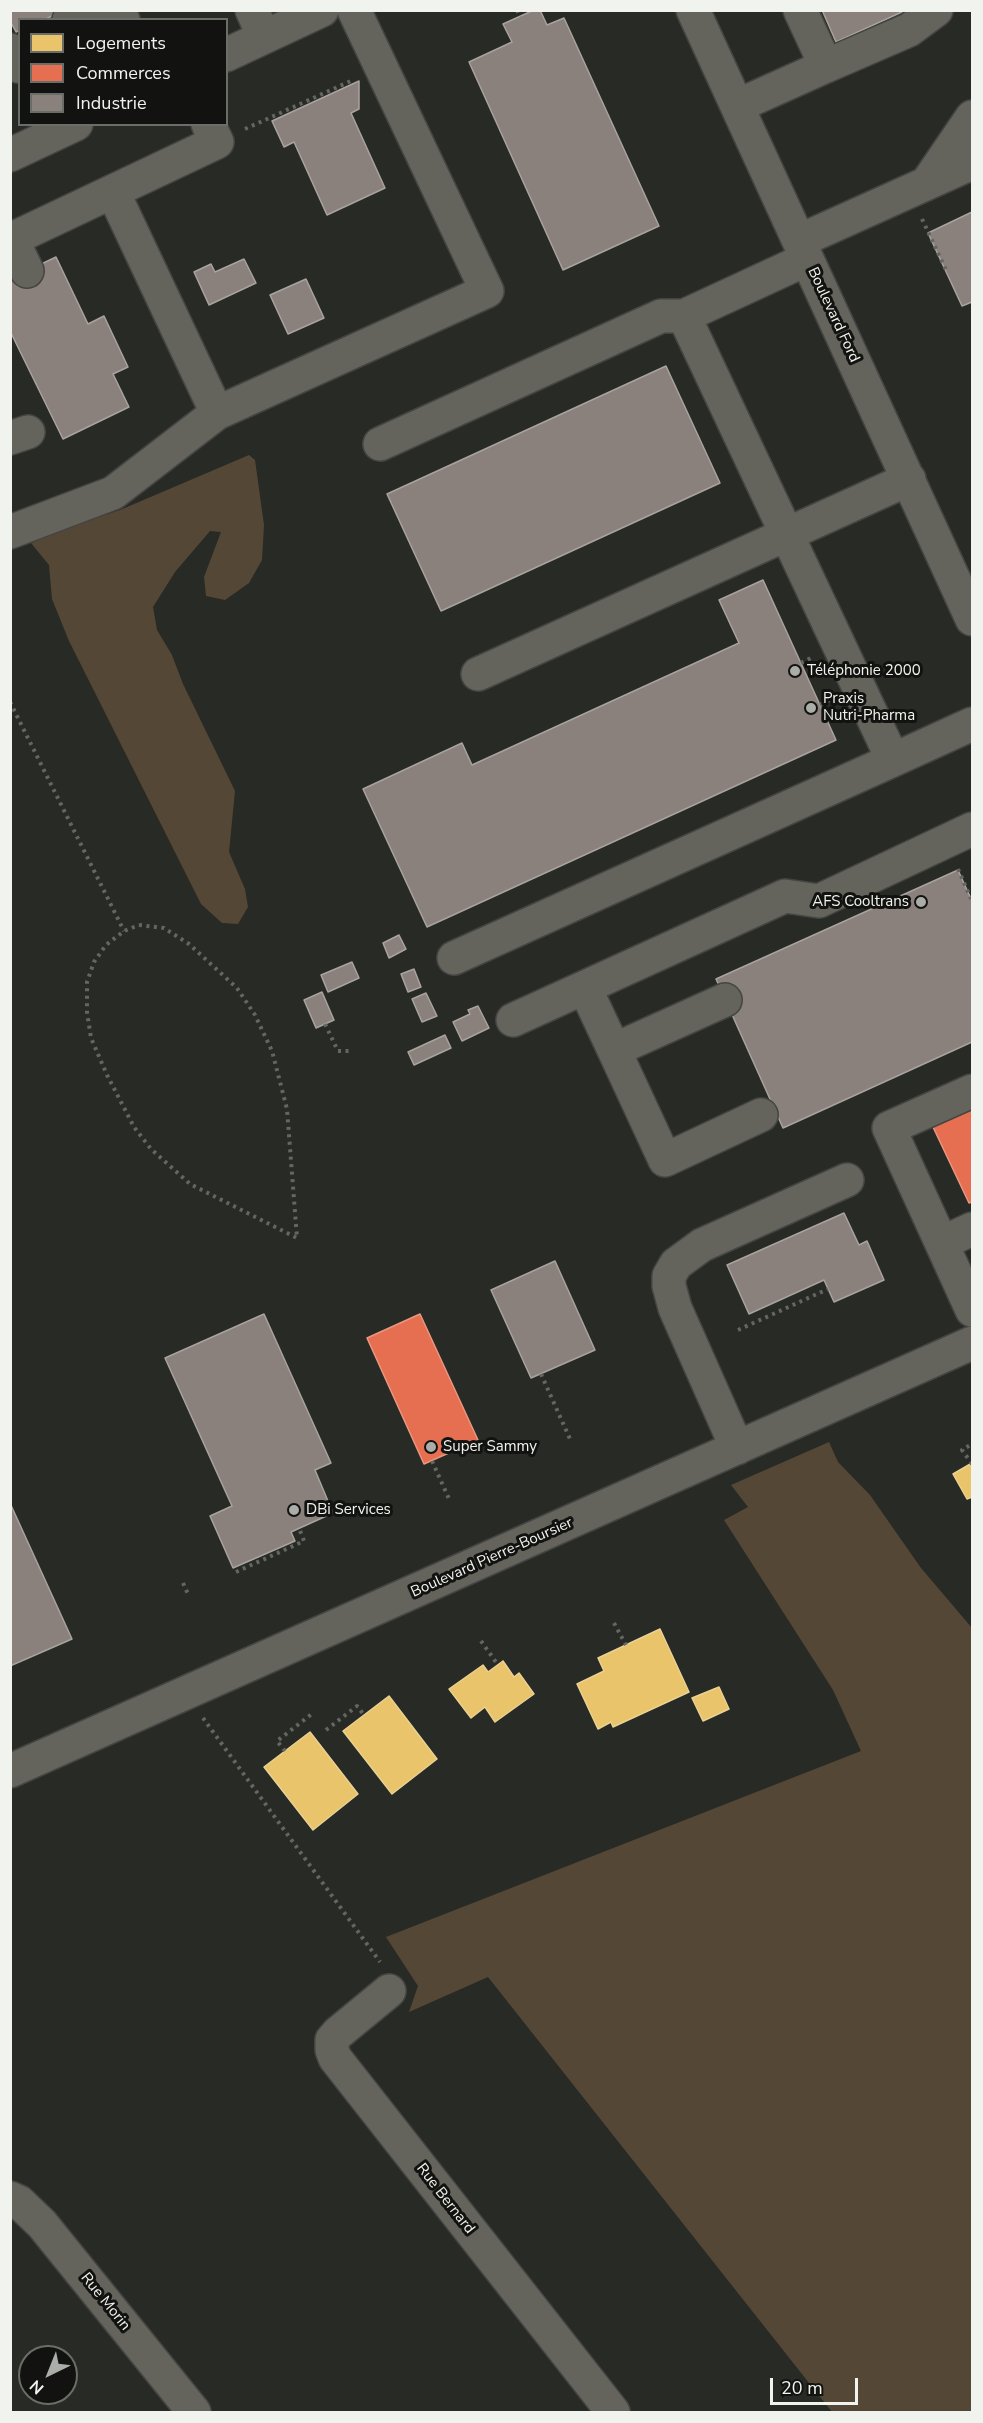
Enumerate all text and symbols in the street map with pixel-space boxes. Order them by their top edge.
legend [18,18,228,126]
text: Logements [76,31,166,55]
text: Commerces [76,61,171,85]
text: Industrie [76,91,147,115]
street label: Boulevard Ford [803,265,863,365]
place label: Téléphonie 2000 [807,662,921,680]
marker: Téléphonie 2000 [788,664,802,678]
place label: Praxis Nutri-Pharma [823,690,915,725]
marker: Praxis Nutri-Pharma [804,701,818,715]
place label: AFS Cooltrans [812,893,909,911]
marker: AFS Cooltrans [914,895,928,909]
place label: Super Sammy [443,1438,537,1456]
marker: Super Sammy [424,1440,438,1454]
place label: DBi Services [306,1501,391,1519]
marker: DBi Services [287,1503,301,1517]
street label: Boulevard Pierre-Boursier [408,1514,576,1602]
street label: Rue Bernard [412,2160,478,2238]
street label: Rue Morin [76,2270,134,2334]
north arrow [18,2345,78,2405]
scale bar [773,2366,862,2404]
text: N [25,2375,49,2399]
text: 20 m [781,2376,823,2400]

